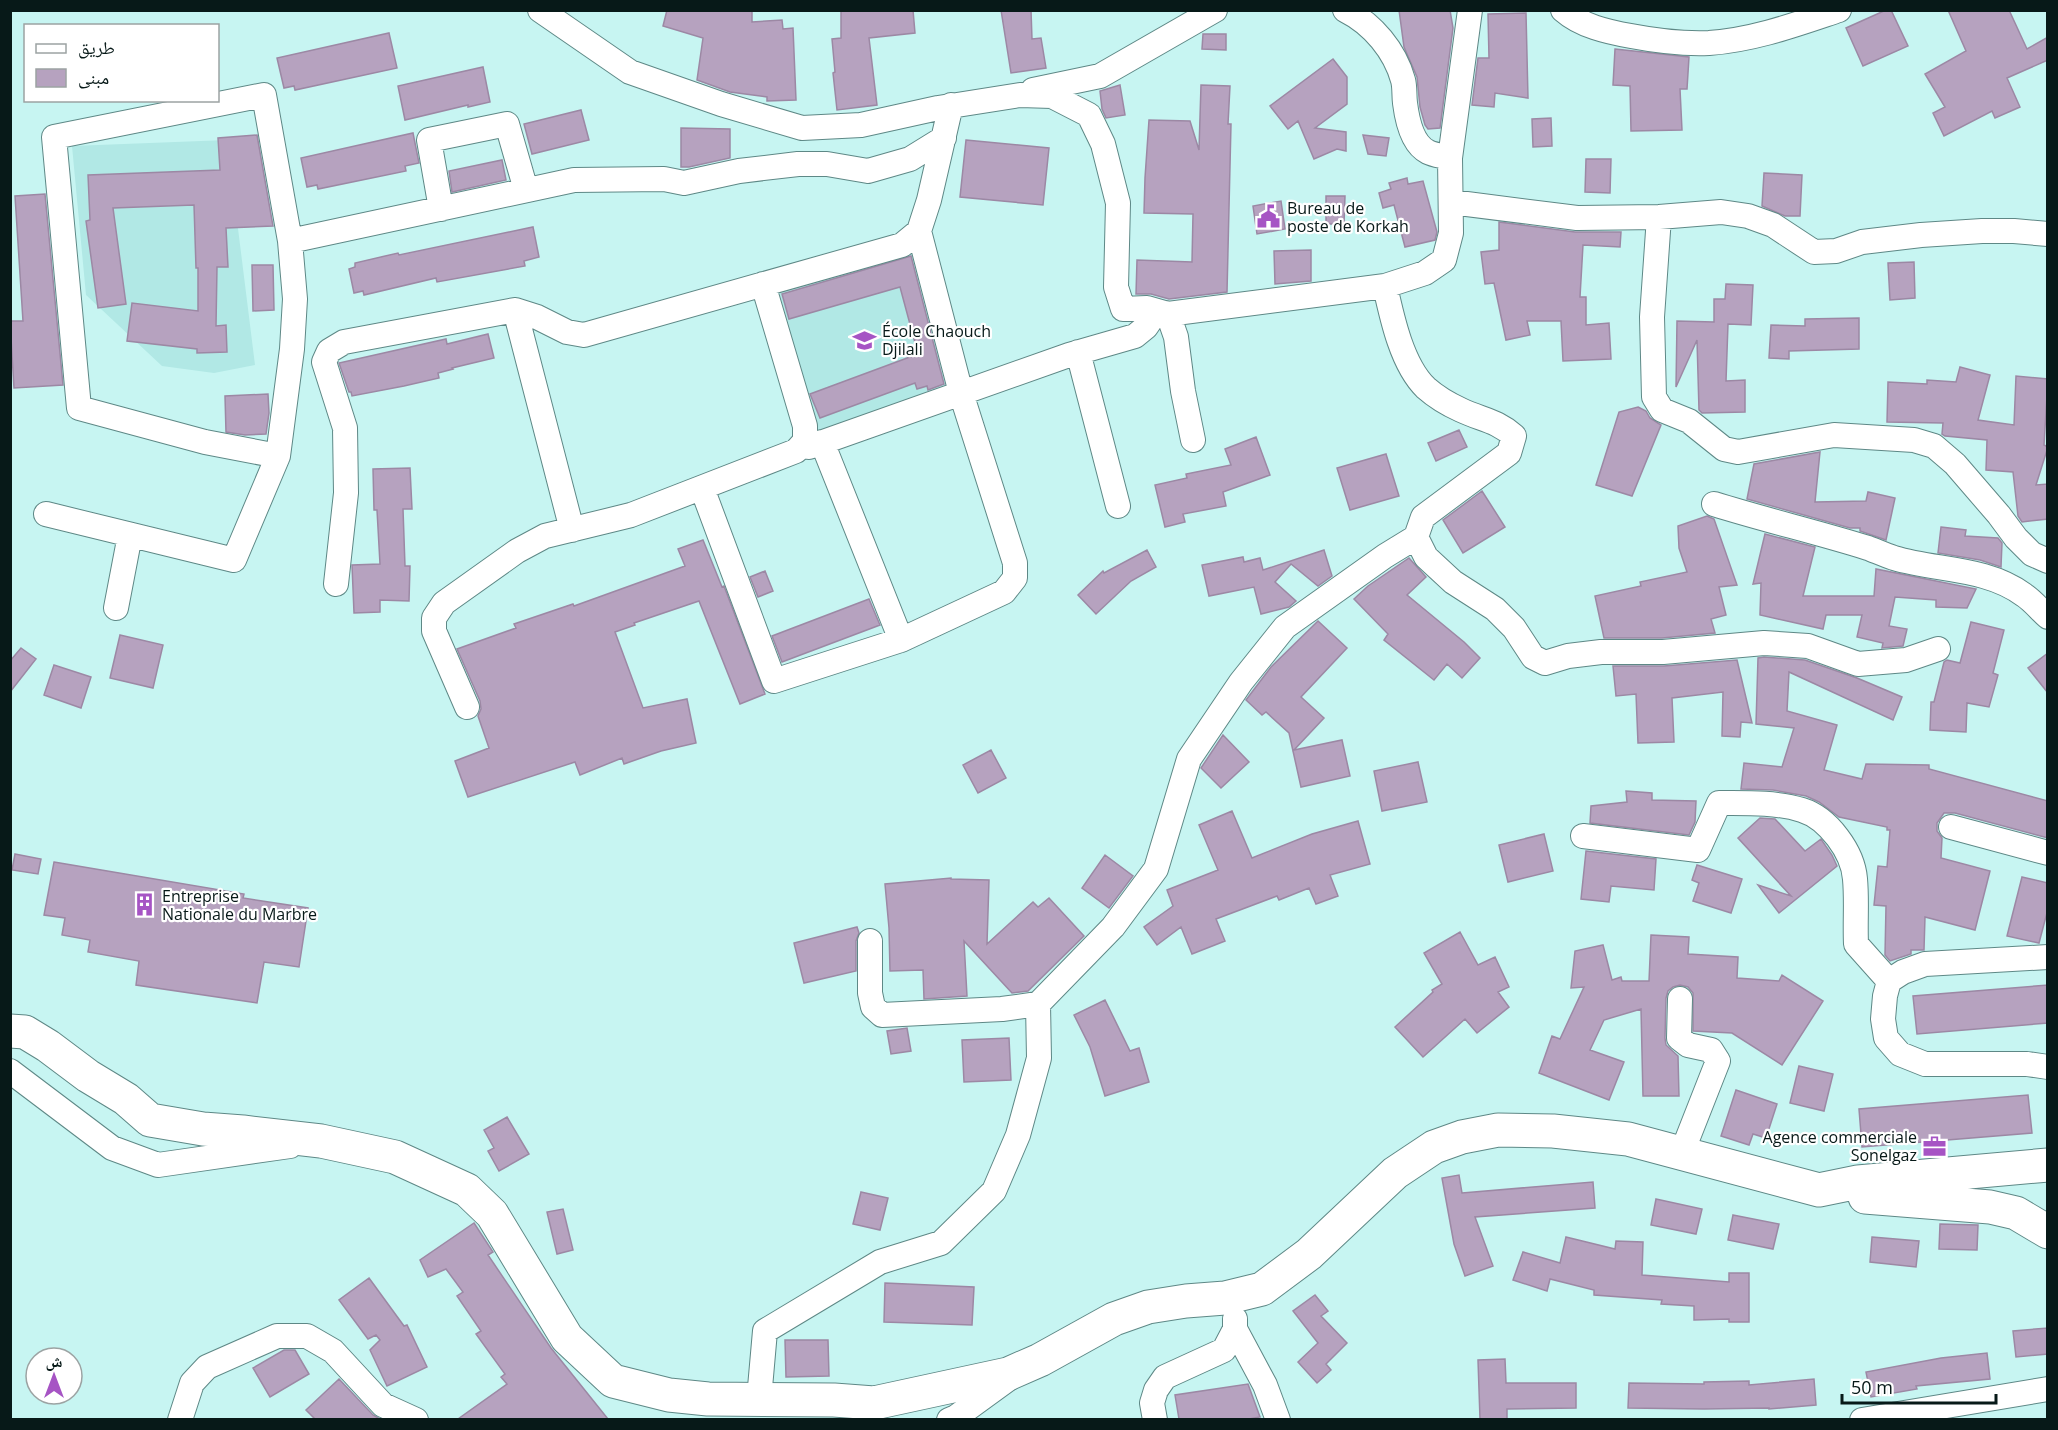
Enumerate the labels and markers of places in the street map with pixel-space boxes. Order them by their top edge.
place label: Bureau de poste de Korkah [1287,197,1409,237]
public building icon: Bureau de poste de Korkah [1256,204,1282,230]
place label: École Chaouch Djilali [882,320,991,360]
school or university icon: École Chaouch Djilali [851,327,877,353]
place label: Entreprise Nationale du Marbre [162,885,317,925]
building icon: Entreprise Nationale du Marbre [131,892,157,918]
place label: Agence commerciale Sonelgaz [1763,1126,1917,1166]
office icon: Agence commerciale Sonelgaz [1922,1133,1948,1159]

